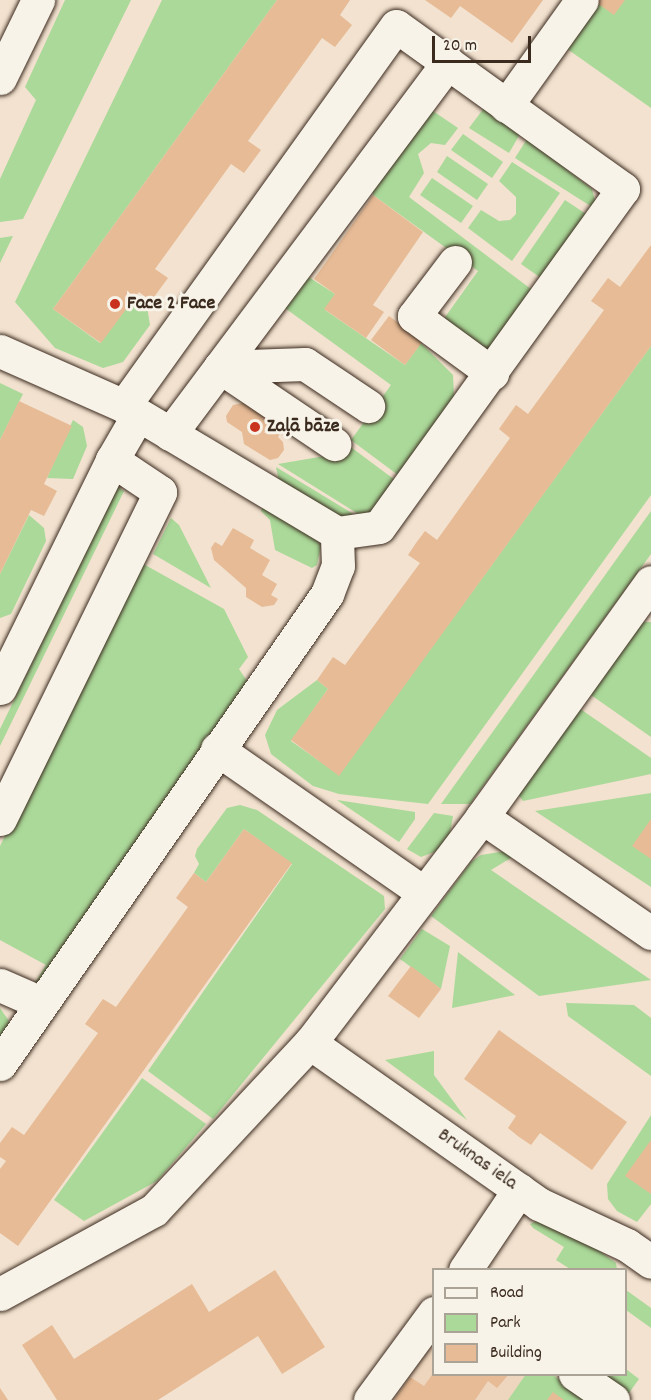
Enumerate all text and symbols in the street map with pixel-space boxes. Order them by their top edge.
scale bar [435,24,534,62]
text: 20 m [443,34,477,59]
place label: Face 2 Face [127,292,215,316]
marker: Face 2 Face [108,297,122,311]
place label: Zaļā bāze [267,415,340,439]
marker: Zaļā bāze [248,420,262,434]
street label: Bruknas iela [432,1124,522,1196]
legend [432,1268,627,1376]
text: Road [490,1281,524,1306]
text: Park [490,1311,521,1336]
text: Building [490,1341,542,1366]

